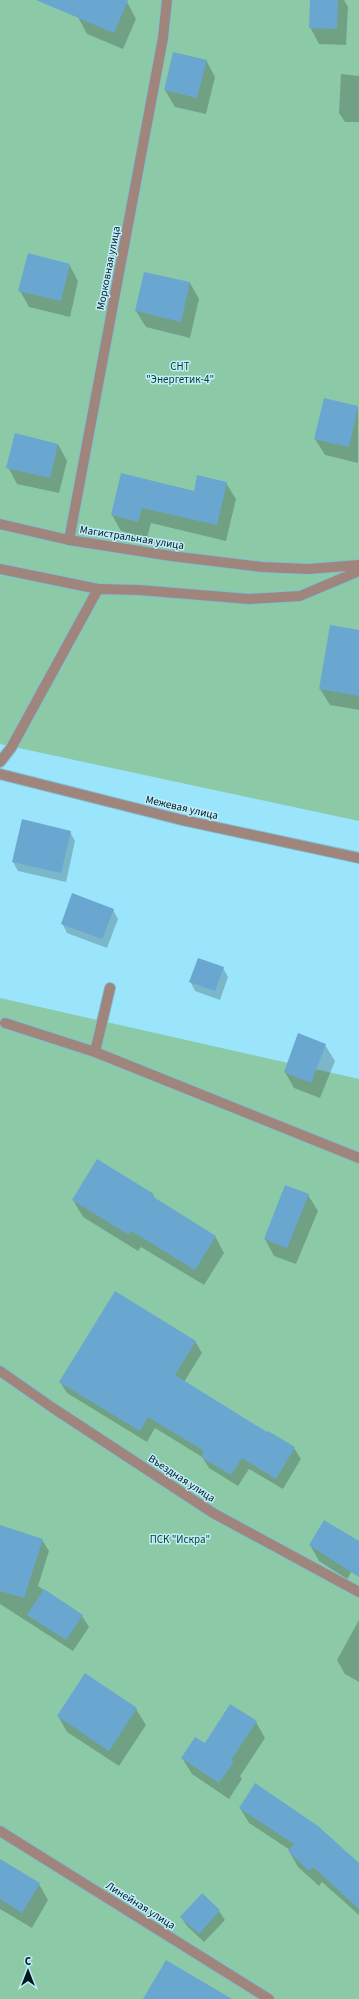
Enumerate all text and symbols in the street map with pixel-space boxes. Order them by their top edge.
street label: Морковная улица [93,225,124,311]
park label: СНТ "Энергетик-4" [146,359,214,387]
street label: Магистральная улица [79,522,185,553]
street label: Межевая улица [144,792,220,823]
street label: Въездная улица [145,1451,218,1506]
park label: ПСК "Искра" [150,1532,210,1547]
street label: Линейная улица [103,1878,178,1933]
north arrow [8,1951,48,1991]
text: С [25,1954,32,1969]

